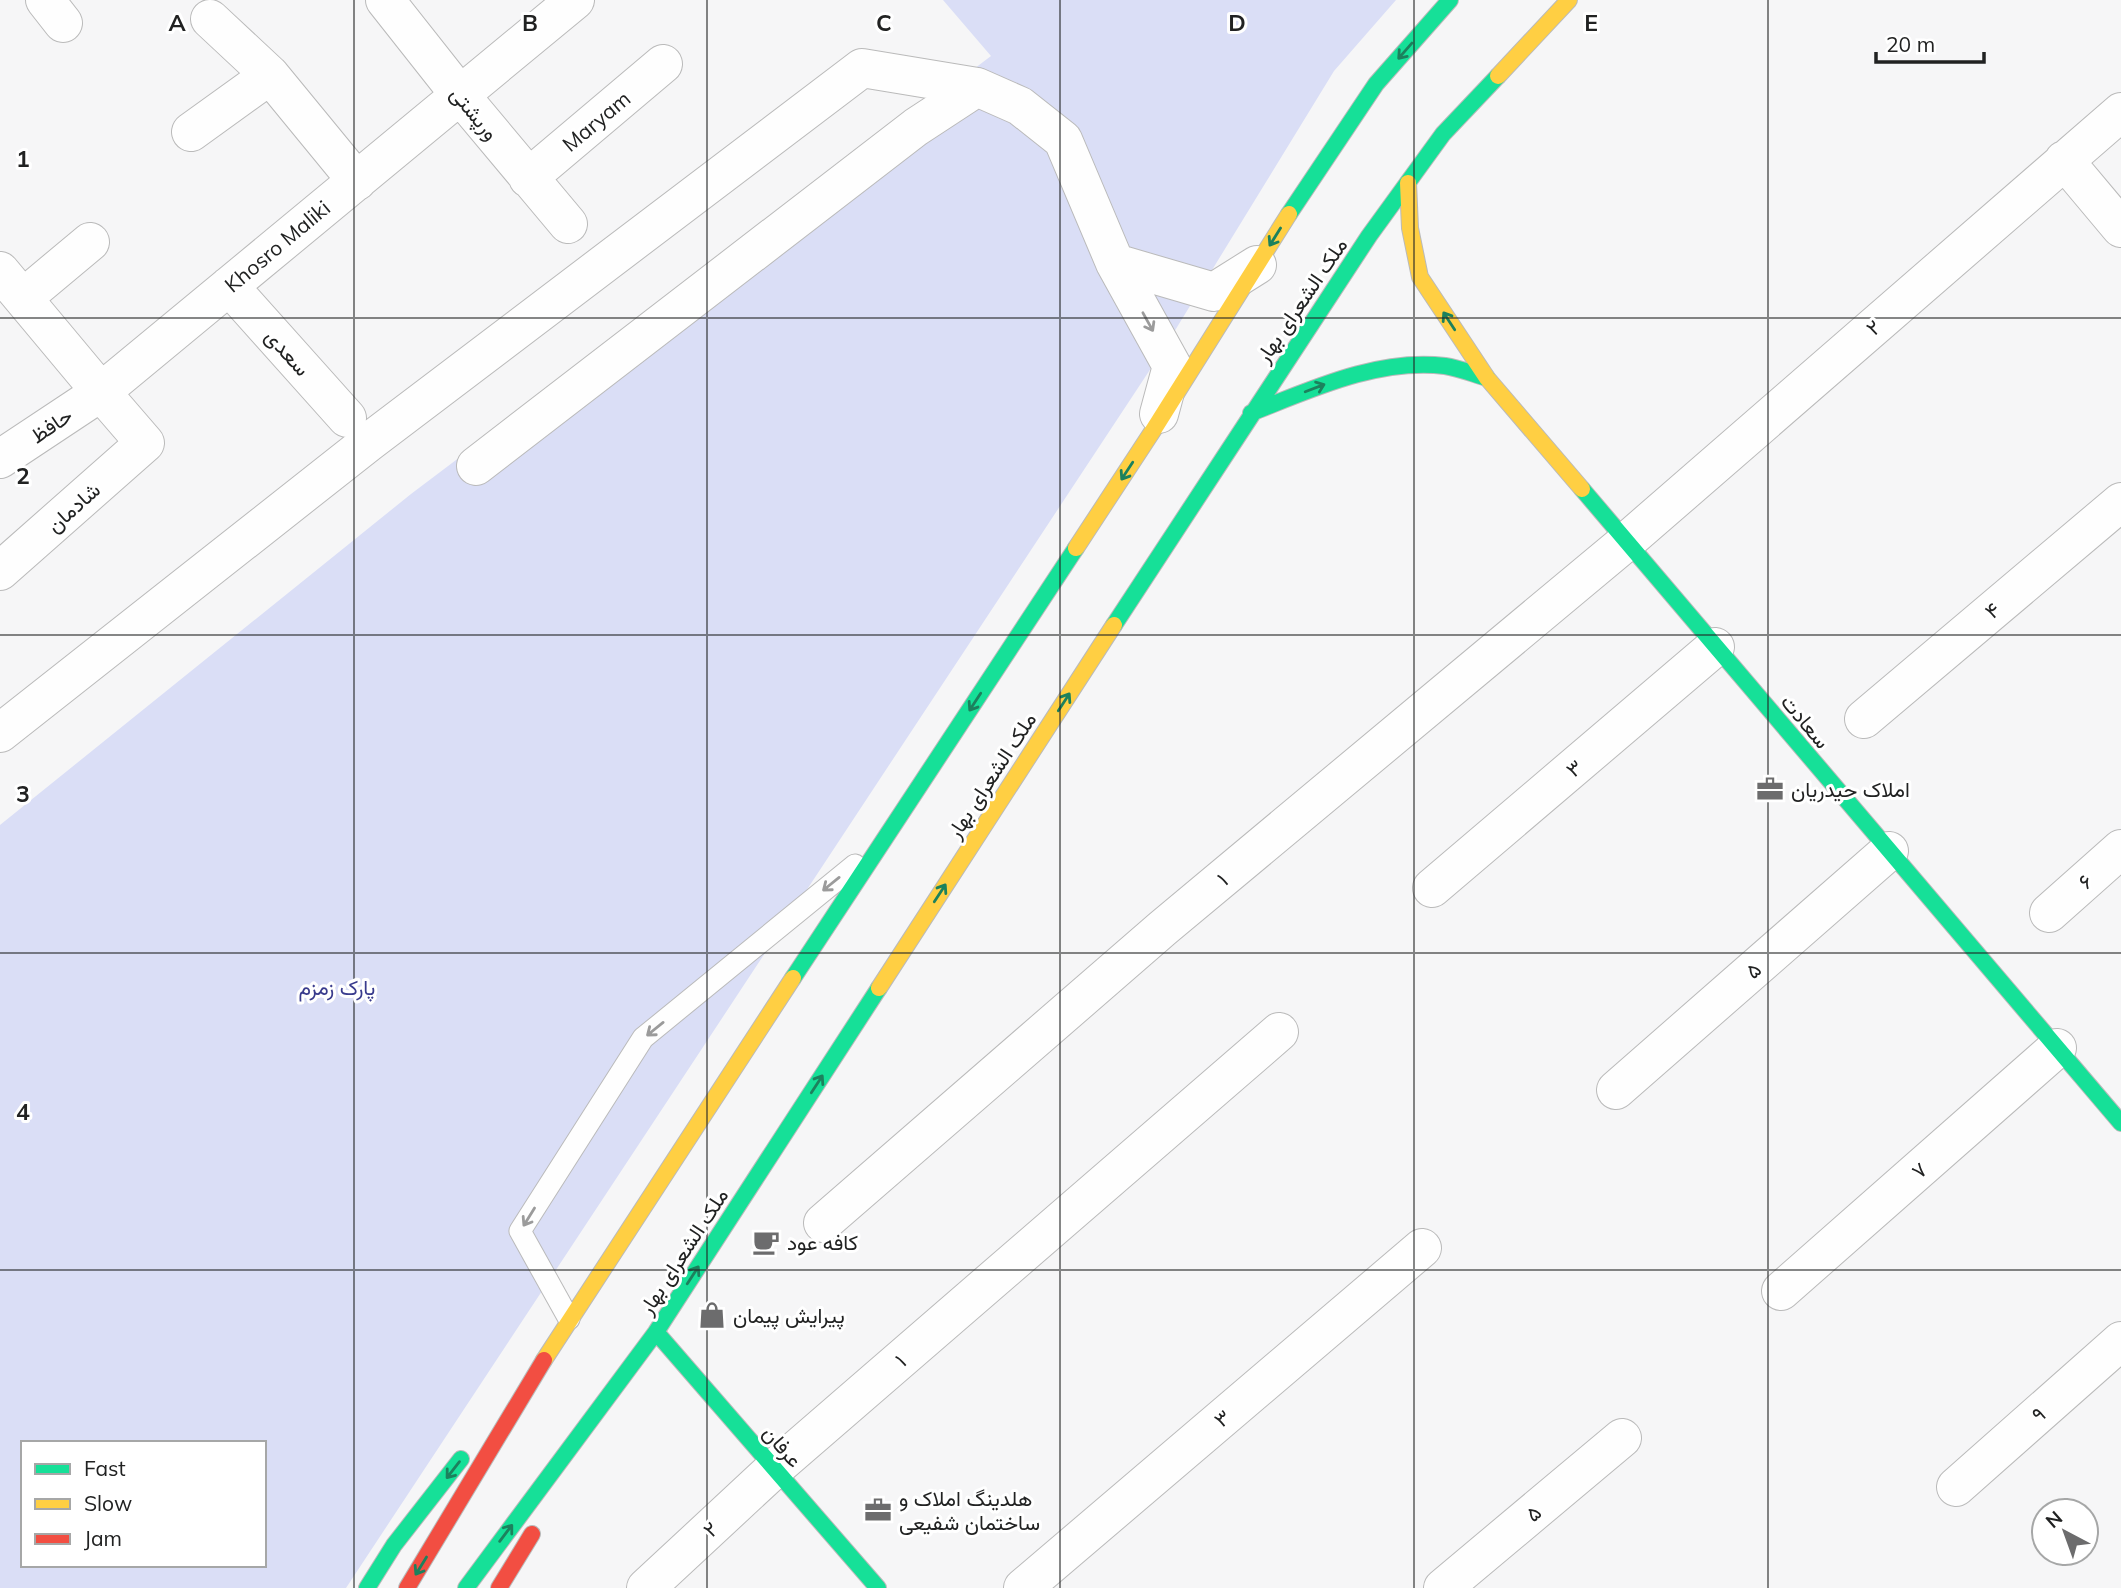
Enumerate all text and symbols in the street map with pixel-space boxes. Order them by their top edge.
text: A [168,8,186,37]
text: B [522,8,538,37]
text: C [876,8,892,37]
text: D [1228,8,1246,37]
text: E [1584,8,1598,37]
scale bar [1876,21,1984,65]
text: 20 m [1886,31,1935,57]
one-way arrow [1397,42,1413,60]
street label: ورپشتی [444,81,505,147]
street label: Maryam [557,85,635,157]
text: 1 [16,144,30,173]
street label: Khosro Maliki [219,194,335,298]
one-way arrow [1267,227,1281,247]
street label: ملک الشعرای بهار [1249,233,1353,369]
one-way arrow [1141,312,1155,332]
one-way arrow [1442,312,1456,331]
street label: ۲ [1860,314,1886,340]
street label: سعدی [260,323,316,381]
one-way arrow [1303,381,1325,394]
street label: حافظ [25,402,77,448]
one-way arrow [1120,460,1134,480]
text: 2 [16,461,30,490]
street label: شادمان [41,476,105,538]
street label: ۴ [1979,596,2005,624]
street label: سعادت [1776,689,1836,753]
one-way arrow [968,692,982,711]
one-way arrow [1057,693,1071,712]
street label: ملک الشعرای بهار [940,707,1042,844]
street label: ۳ [1560,754,1588,782]
office icon: املاک حیدریان [1755,774,1785,804]
place label: املاک حیدریان [1791,776,1910,803]
text: 3 [16,779,30,808]
street label: ۱ [1211,867,1233,891]
street label: ۶ [2072,868,2098,894]
one-way arrow [822,877,840,892]
one-way arrow [933,884,948,903]
street label: ۵ [1740,956,1766,984]
park label: پارک زمزم [299,974,375,1002]
one-way arrow [646,1021,664,1036]
one-way arrow [809,1075,824,1094]
text: 4 [16,1097,30,1126]
street label: ۷ [1906,1156,1932,1184]
street label: ملک الشعرای بهار [632,1183,734,1320]
one-way arrow [521,1207,535,1227]
cafe icon: کافه عود [751,1227,781,1257]
place label: کافه عود [787,1229,858,1256]
one-way arrow [686,1266,700,1285]
shop icon: پیرایش پیمان [697,1300,727,1330]
place label: پیرایش پیمان [733,1302,845,1330]
street label: ۱ [889,1348,911,1372]
street label: ۹ [2026,1401,2050,1427]
street label: ۳ [1208,1404,1236,1432]
street label: عرفان [757,1420,808,1473]
legend [21,1441,266,1567]
text: Fast [84,1455,126,1481]
one-way arrow [445,1460,460,1478]
place label: هلدینگ املاک و ساختمان شفیعی [899,1485,1040,1535]
text: Slow [84,1490,132,1516]
office icon: هلدینگ املاک و ساختمان شفیعی [863,1495,893,1525]
north arrow [2030,1497,2100,1567]
street label: ۵ [1520,1499,1546,1527]
text: N [2041,1505,2067,1533]
street label: ۲ [697,1516,723,1542]
one-way arrow [498,1523,513,1542]
text: Jam [84,1525,122,1551]
one-way arrow [413,1556,427,1576]

